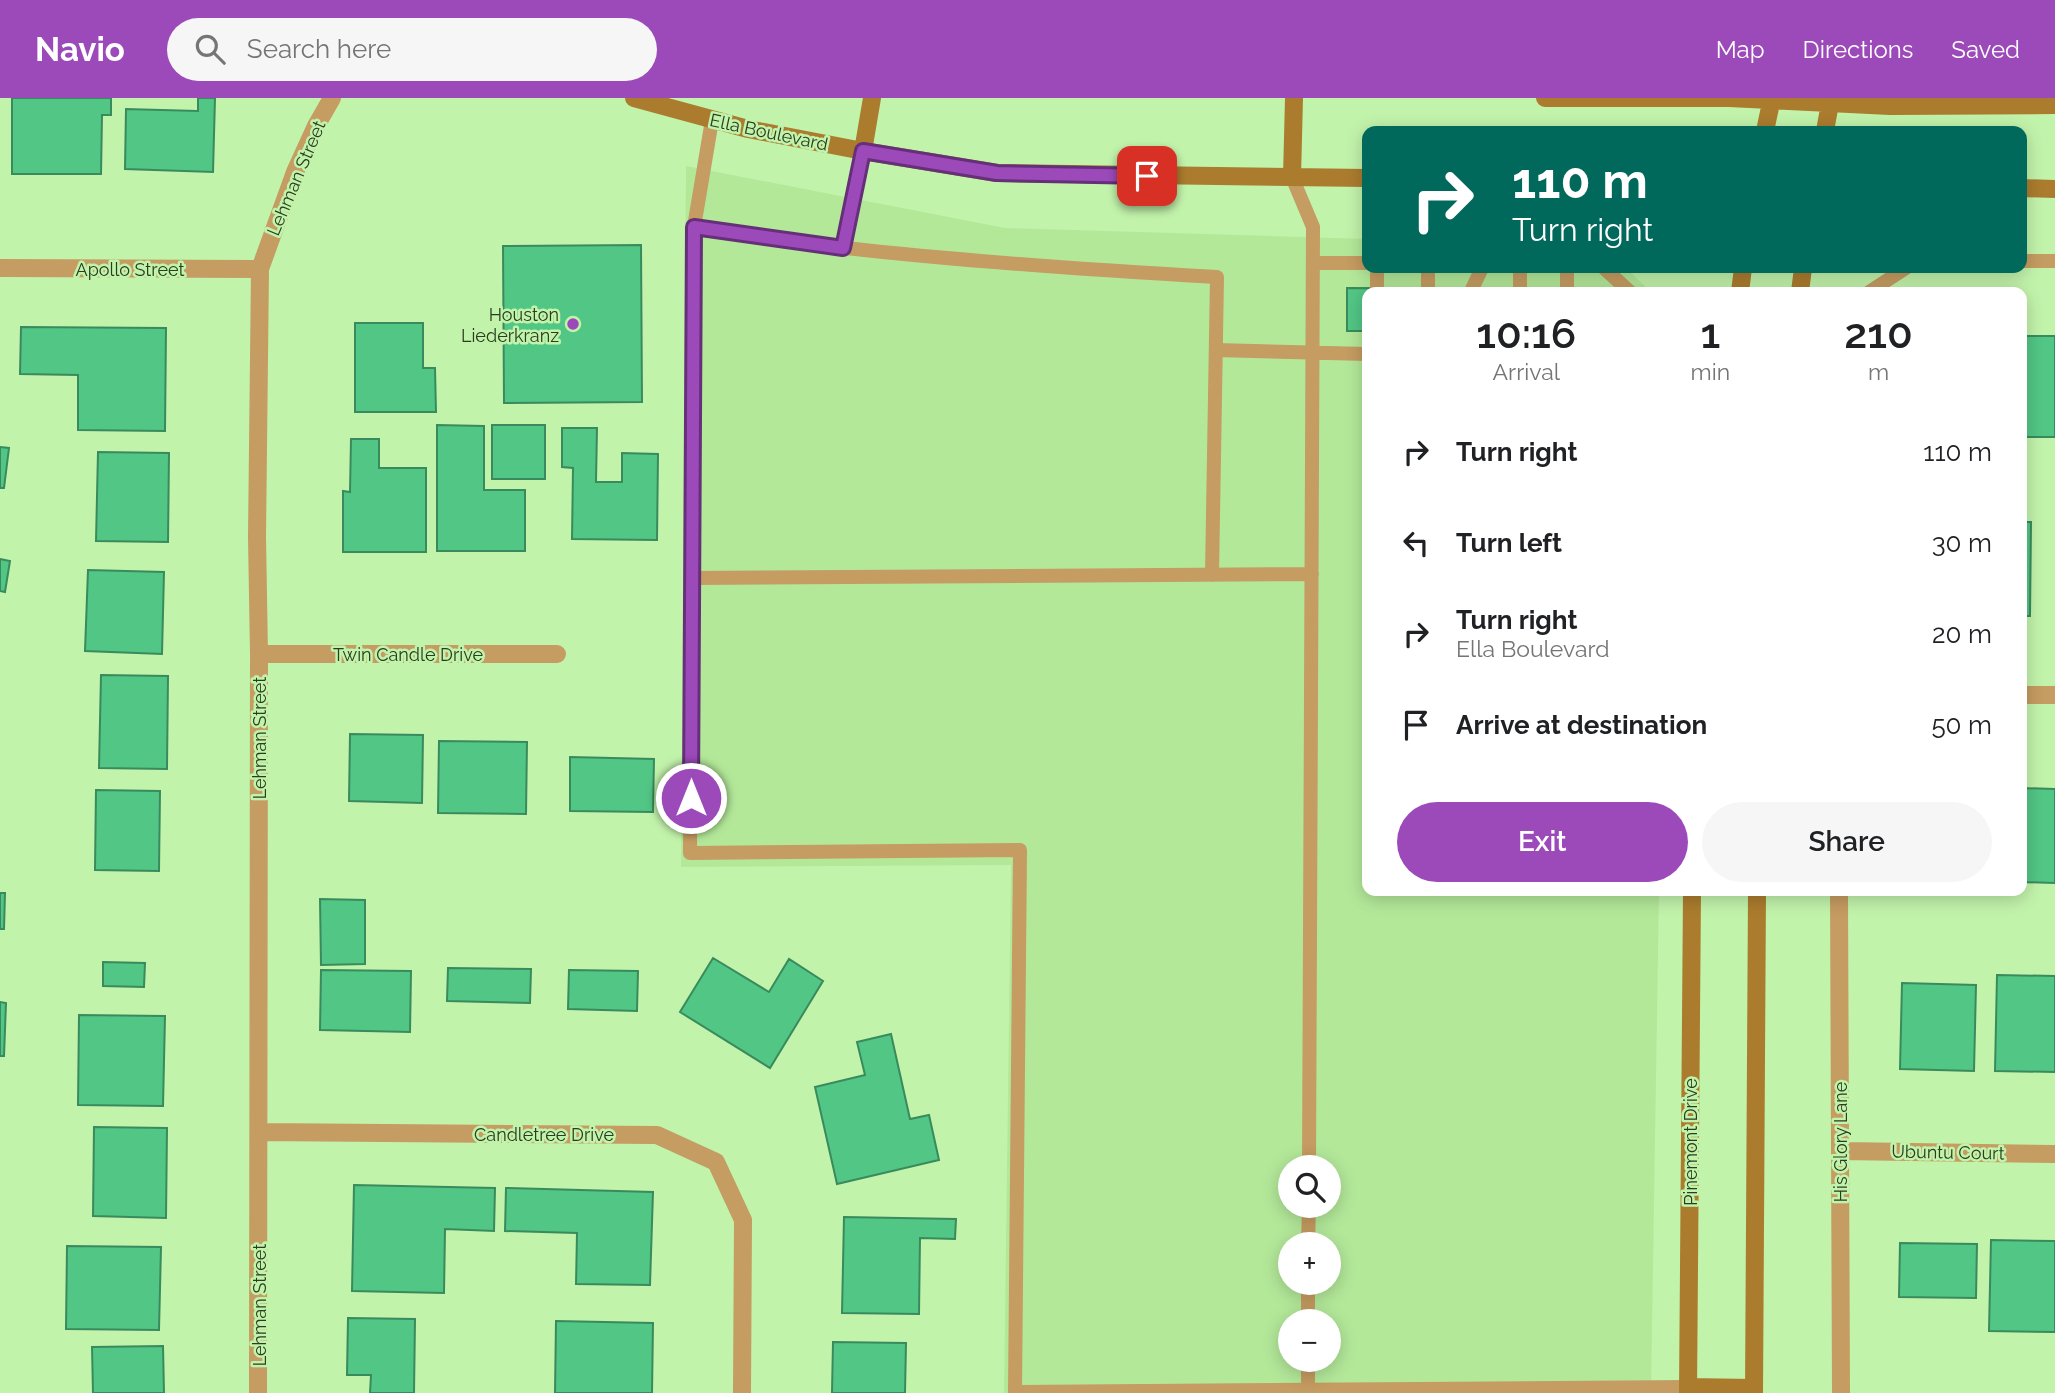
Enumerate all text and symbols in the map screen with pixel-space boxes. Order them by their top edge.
search box [167,18,657,81]
text: Navio [35,30,125,69]
icon: search [191,30,229,68]
text: Search here [247,34,391,64]
text: Map [1716,35,1765,64]
text: Directions [1803,35,1913,64]
text: Saved [1951,35,2020,64]
street label: Ella Boulevard [708,109,830,155]
street label: Lehman Street [262,117,330,239]
pin [1117,146,1177,206]
text: 110 m [1512,152,1648,209]
icon: right [1397,154,1488,245]
icon: arrive [1128,157,1166,195]
text: Turn right [1512,211,1653,248]
street label: Apollo Street [76,259,184,280]
place label: Houston Liederkranz [461,304,559,346]
text: 10:16 [1476,309,1576,358]
text: 1 [1700,309,1720,358]
text: 210 [1844,309,1913,358]
marker: Houston Liederkranz [565,316,581,332]
text: Arrival [1493,358,1560,385]
text: min [1691,358,1730,385]
text: m [1868,358,1889,385]
icon: right [1397,433,1435,471]
text: Turn right [1456,437,1577,467]
text: 110 m [1923,437,1992,467]
icon: left [1397,524,1435,562]
text: Turn left [1456,528,1562,558]
text: 30 m [1932,528,1992,558]
text: Turn right [1456,605,1577,635]
icon: right [1397,615,1435,653]
text: 20 m [1932,619,1992,649]
text: Ella Boulevard [1456,635,1610,662]
street label: Twin Candle Drive [333,644,483,665]
street label: Lehman Street [249,677,270,799]
icon: arrive [1397,706,1435,744]
text: Arrive at destination [1456,710,1707,740]
text: 50 m [1931,710,1992,740]
position arrow [654,761,728,835]
button: Exit [1397,802,1688,882]
button: Share [1702,802,1992,882]
street label: Pinemont Drive [1680,1078,1701,1206]
street label: His Glory Lane [1830,1081,1851,1202]
street label: Candletree Drive [474,1124,614,1145]
street label: Ubuntu Court [1891,1141,2005,1163]
map controls [1278,1155,1341,1372]
button: search [1278,1155,1341,1218]
button: + [1278,1232,1341,1295]
street label: Lehman Street [249,1244,270,1366]
button: − [1278,1309,1341,1372]

